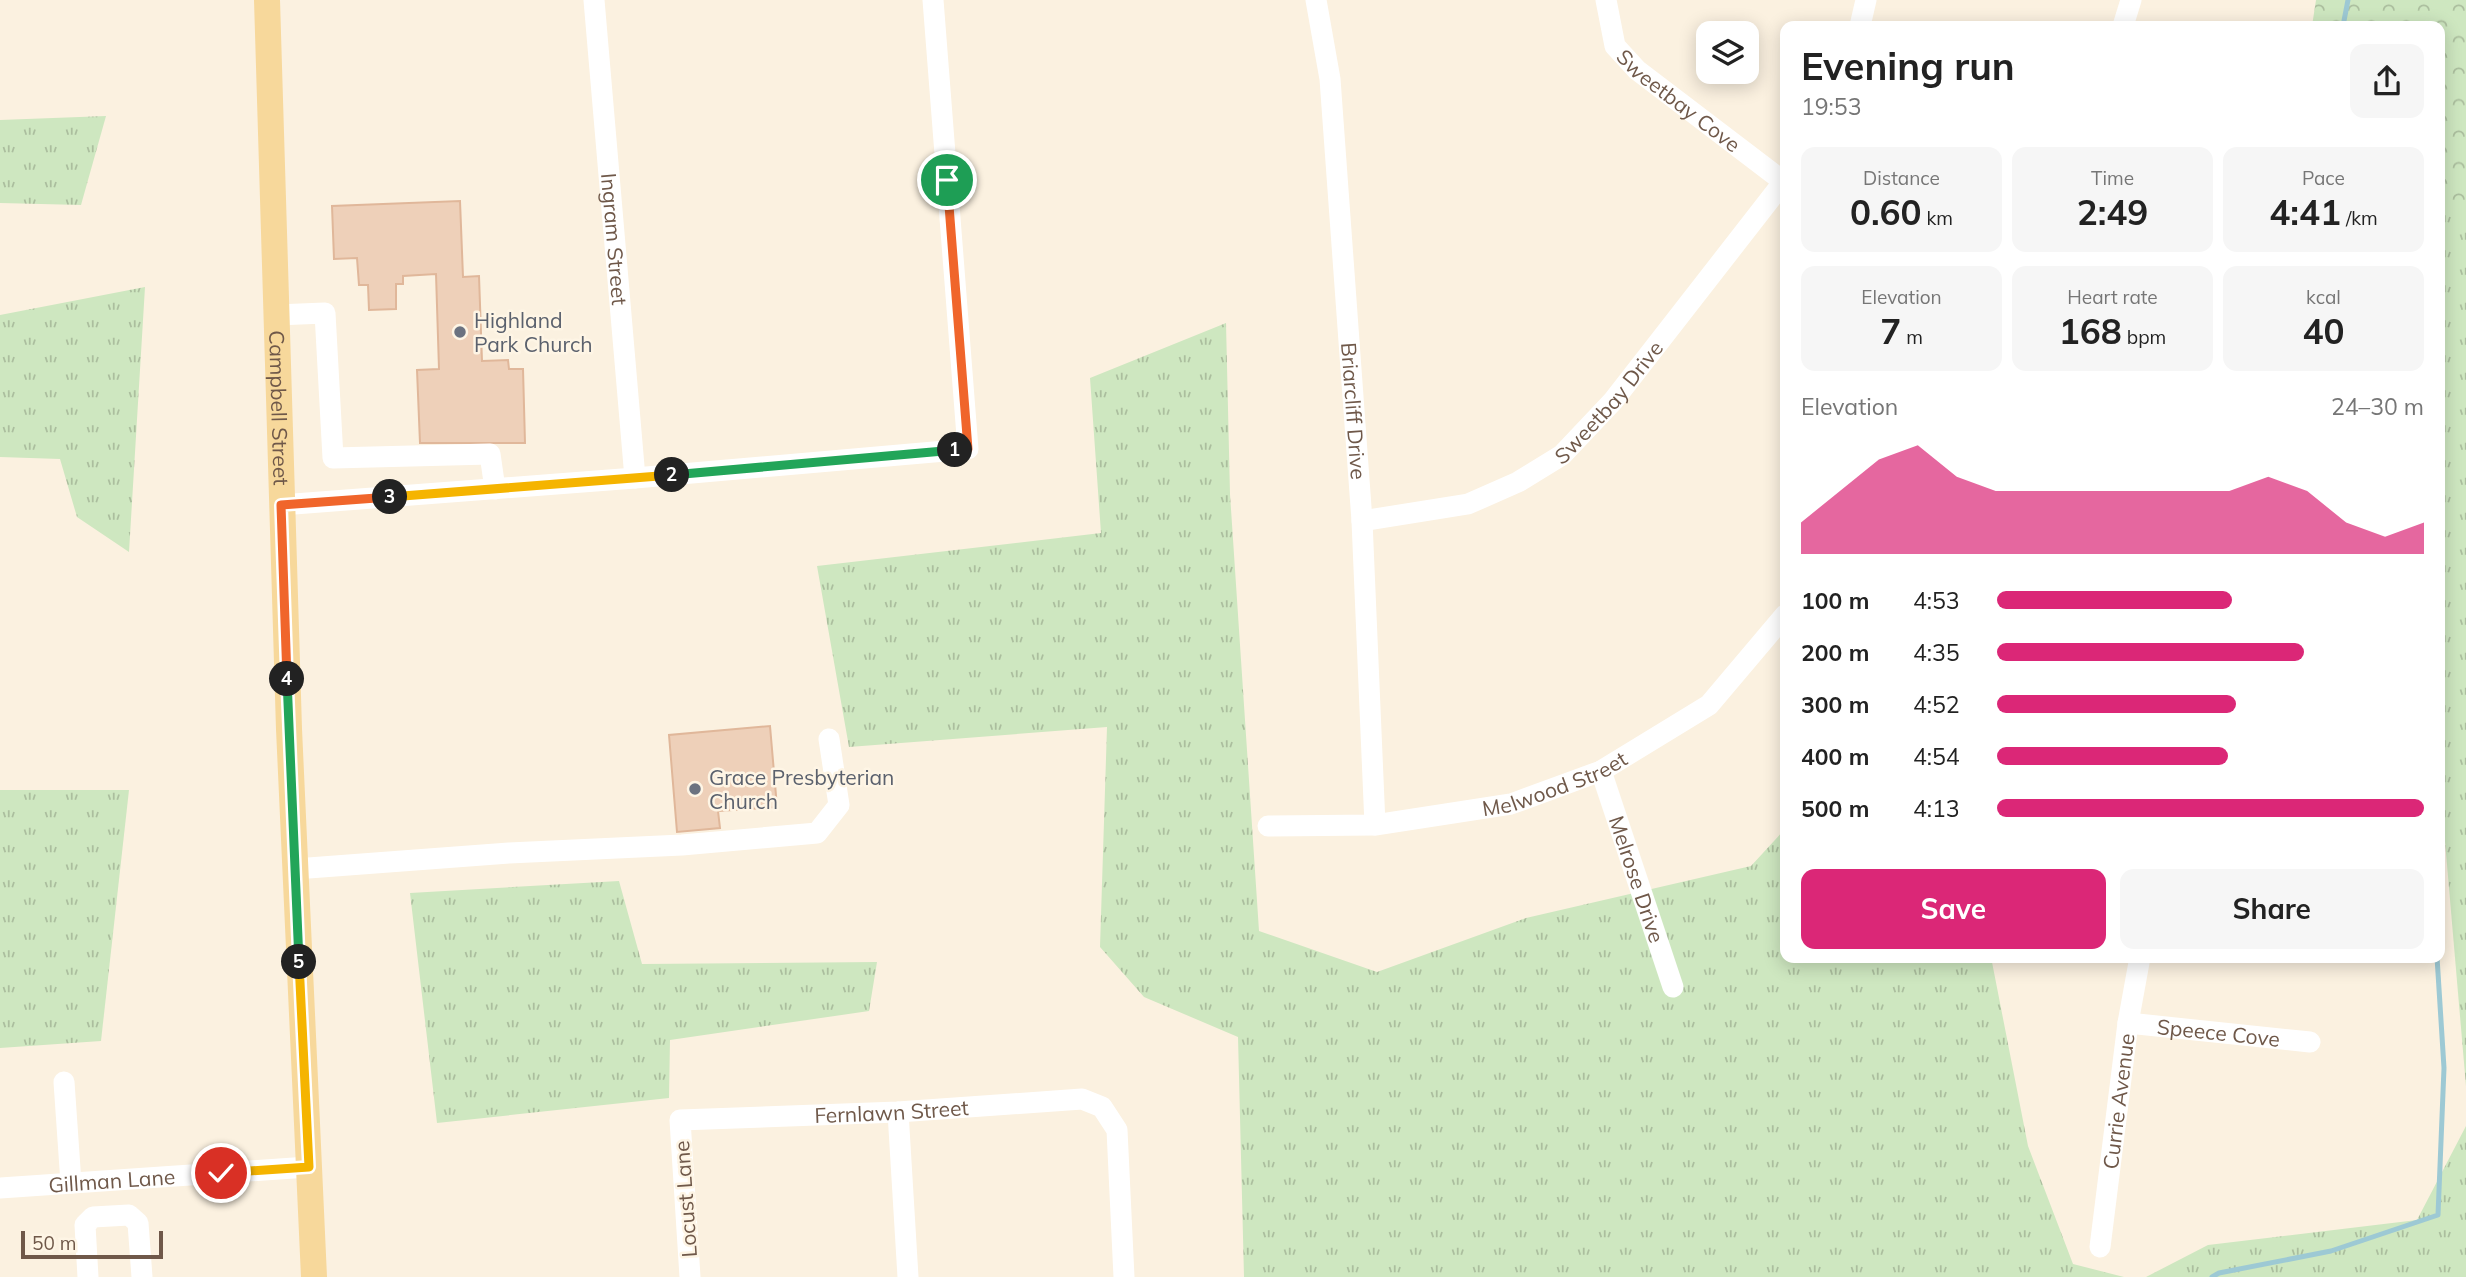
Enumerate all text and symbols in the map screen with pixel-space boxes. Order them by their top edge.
map controls [1696,21,1759,84]
button: layers [1696,21,1759,84]
text: Evening run [1801,42,2015,90]
street label: Sweetbay Cove [1611,44,1746,157]
button: share [2350,44,2424,118]
text: 19:53 [1801,92,1861,121]
pin [917,150,977,210]
icon: arrive [928,161,966,199]
text: Distance [1863,166,1940,190]
text: Time [2091,166,2134,190]
text: Pace [2302,166,2345,190]
street label: Ingram Street [596,172,633,306]
text: 0.60 [1850,190,1922,234]
text: 2:49 [2077,190,2148,234]
text: 4:41 [2269,190,2341,234]
text: km [1922,206,1953,230]
text: /km [2341,206,2378,230]
text: Elevation [1861,285,1942,309]
text: Heart rate [2067,285,2158,309]
text: kcal [2306,285,2341,309]
place label: Highland Park Church [474,307,593,357]
text: 7 [1880,309,1901,353]
text: 168 [2059,309,2122,353]
text: 40 [2302,309,2345,353]
marker: Highland Park Church [452,324,468,340]
text: m [1901,325,1923,349]
text: bpm [2122,325,2166,349]
street label: Campbell Street [264,330,295,486]
street label: Sweetbay Drive [1550,335,1668,469]
street label: Briarcliff Drive [1336,341,1372,480]
text: Elevation [1801,392,1898,421]
text: 24–30 m [2331,392,2424,421]
pin: 1 [937,433,972,468]
text: 1 [949,437,960,461]
pin: 2 [654,458,690,492]
text: 2 [666,462,677,486]
pin: 3 [372,480,408,514]
text: 3 [384,484,395,508]
text: 100 m [1801,586,1869,615]
text: 4:53 [1913,586,1960,615]
text: 200 m [1801,638,1869,667]
text: 4:35 [1913,638,1960,667]
pin: 4 [270,662,304,696]
text: 4 [281,666,292,690]
text: 300 m [1801,690,1869,719]
text: 4:52 [1913,690,1960,719]
text: 400 m [1801,742,1869,771]
text: 4:54 [1913,742,1960,771]
street label: Melwood Street [1480,745,1632,821]
place label: Grace Presbyterian Church [709,764,894,814]
marker: Grace Presbyterian Church [687,781,703,797]
text: 500 m [1801,794,1869,823]
text: 4:13 [1913,794,1960,823]
street label: Melrose Drive [1604,812,1670,946]
button: Save [1801,869,2106,949]
button: Share [2120,869,2424,949]
pin: 5 [282,944,316,979]
text: 5 [293,949,304,973]
street label: Speece Cove [2156,1013,2281,1052]
street label: Currie Avenue [2097,1032,2140,1171]
street label: Fernlawn Street [814,1094,970,1128]
street label: Locust Lane [668,1140,702,1258]
pin [191,1143,251,1203]
icon: check [202,1154,240,1192]
street label: Gillman Lane [47,1163,176,1198]
scale bar [21,1228,163,1260]
text: 50 m [32,1231,76,1255]

